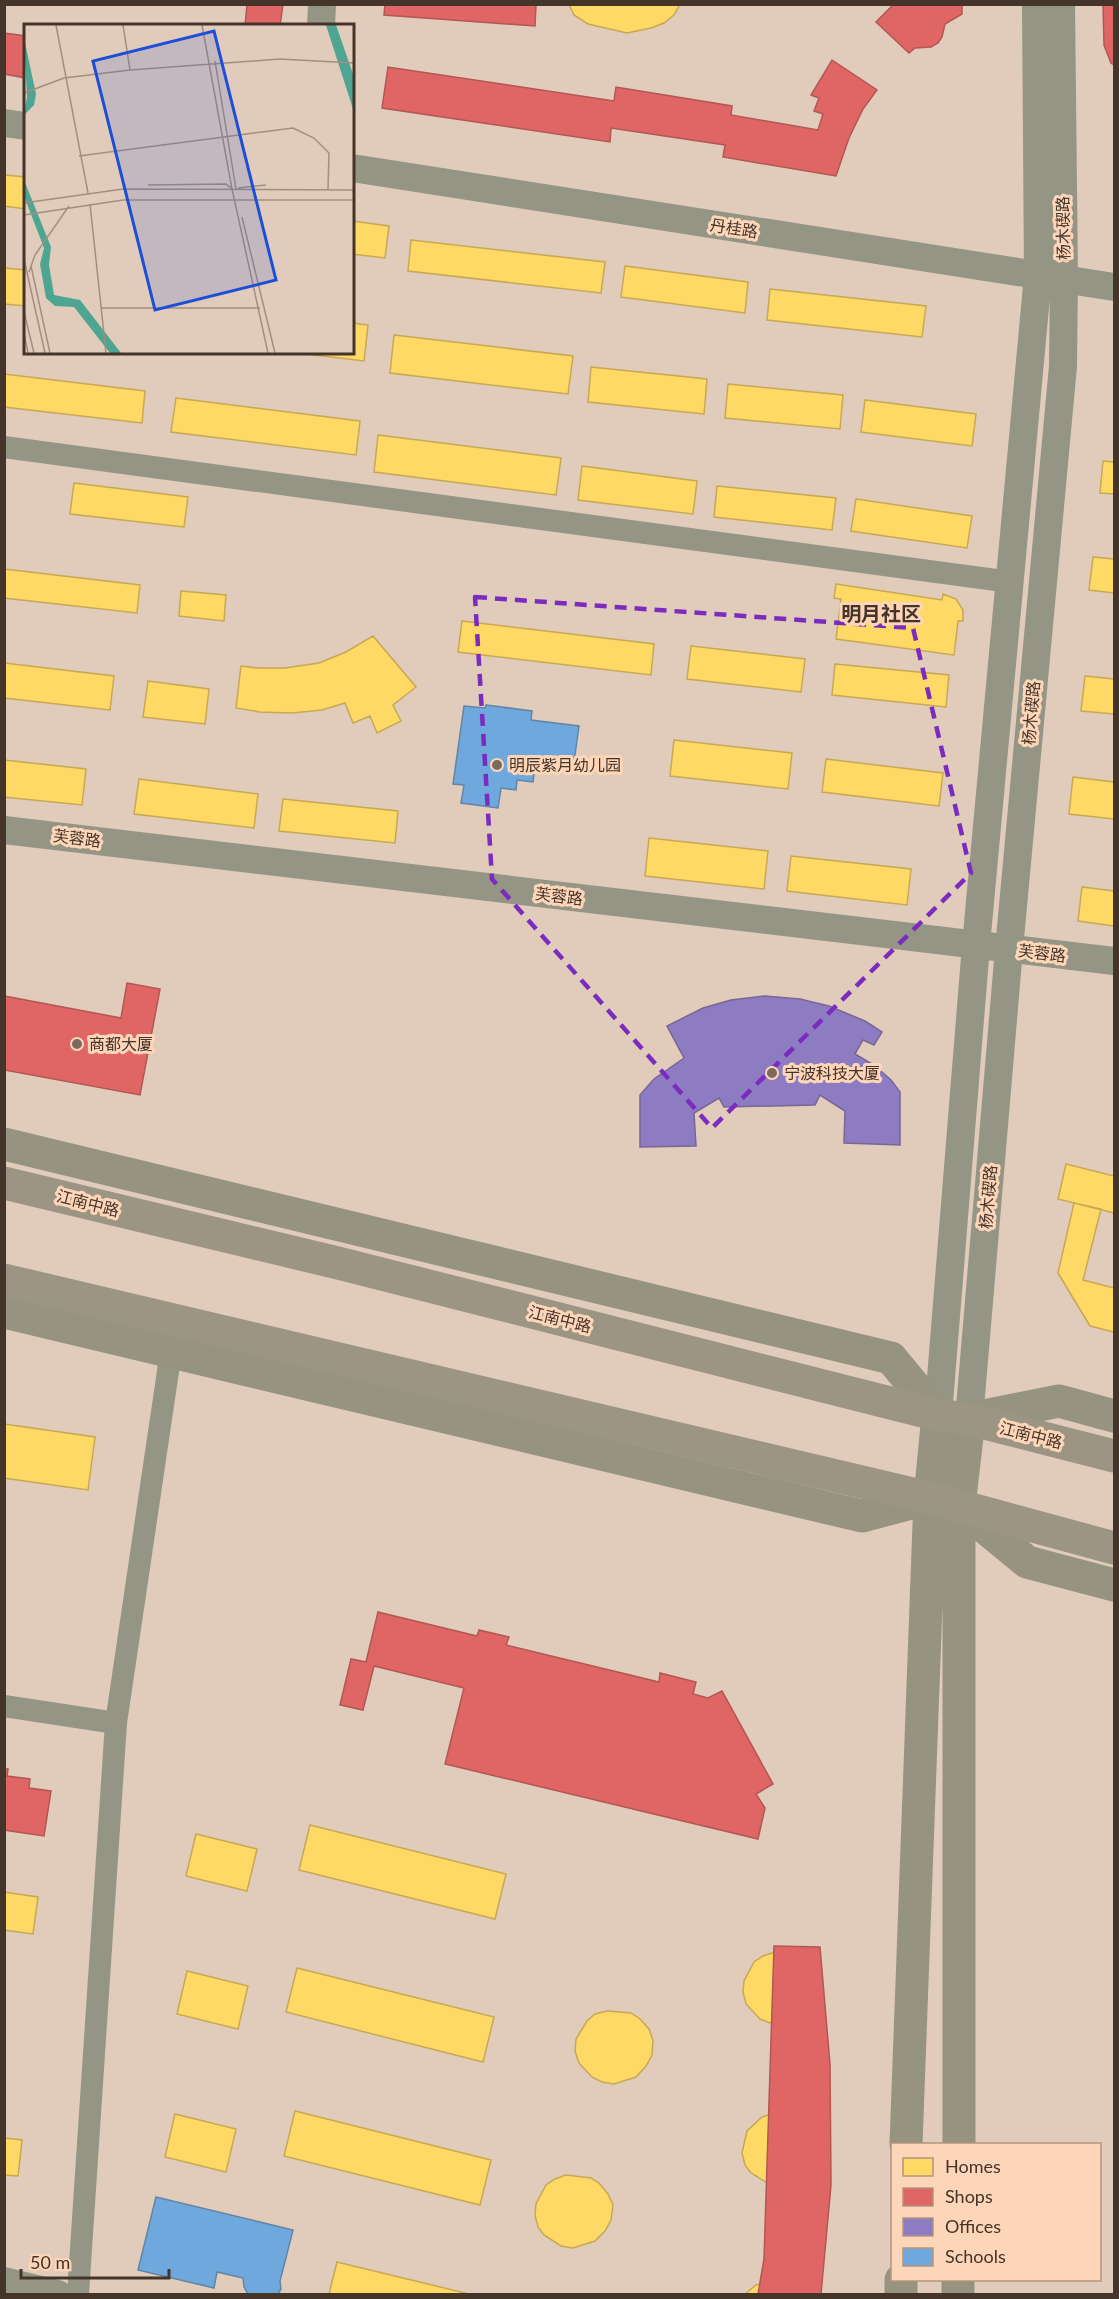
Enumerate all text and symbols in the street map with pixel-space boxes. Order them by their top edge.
inset map [24,24,354,354]
street label: 杨木碶路 [1052,196,1073,260]
street label: 丹桂路 [709,214,759,241]
district label: 明月社区 [841,601,921,625]
street label: 杨木碶路 [1018,680,1043,746]
place label: 明辰紫月幼儿园 [509,755,621,774]
marker: 明辰紫月幼儿园 [490,758,504,772]
street label: 芙蓉路 [52,825,102,850]
street label: 芙蓉路 [534,883,584,908]
street label: 芙蓉路 [1017,940,1067,965]
place label: 商都大厦 [89,1034,153,1053]
marker: 商都大厦 [70,1037,84,1051]
place label: 宁波科技大厦 [784,1063,880,1082]
marker: 宁波科技大厦 [765,1066,779,1080]
street label: 杨木碶路 [975,1164,1000,1230]
street label: 江南中路 [55,1186,121,1219]
street label: 江南中路 [527,1302,593,1335]
street label: 江南中路 [998,1418,1064,1451]
legend [891,2143,1101,2281]
text: Homes [945,2155,1001,2177]
text: Shops [945,2185,993,2207]
text: Offices [945,2215,1001,2237]
scale bar [21,2242,170,2280]
text: Schools [945,2245,1006,2267]
text: 50 m [30,2251,70,2273]

